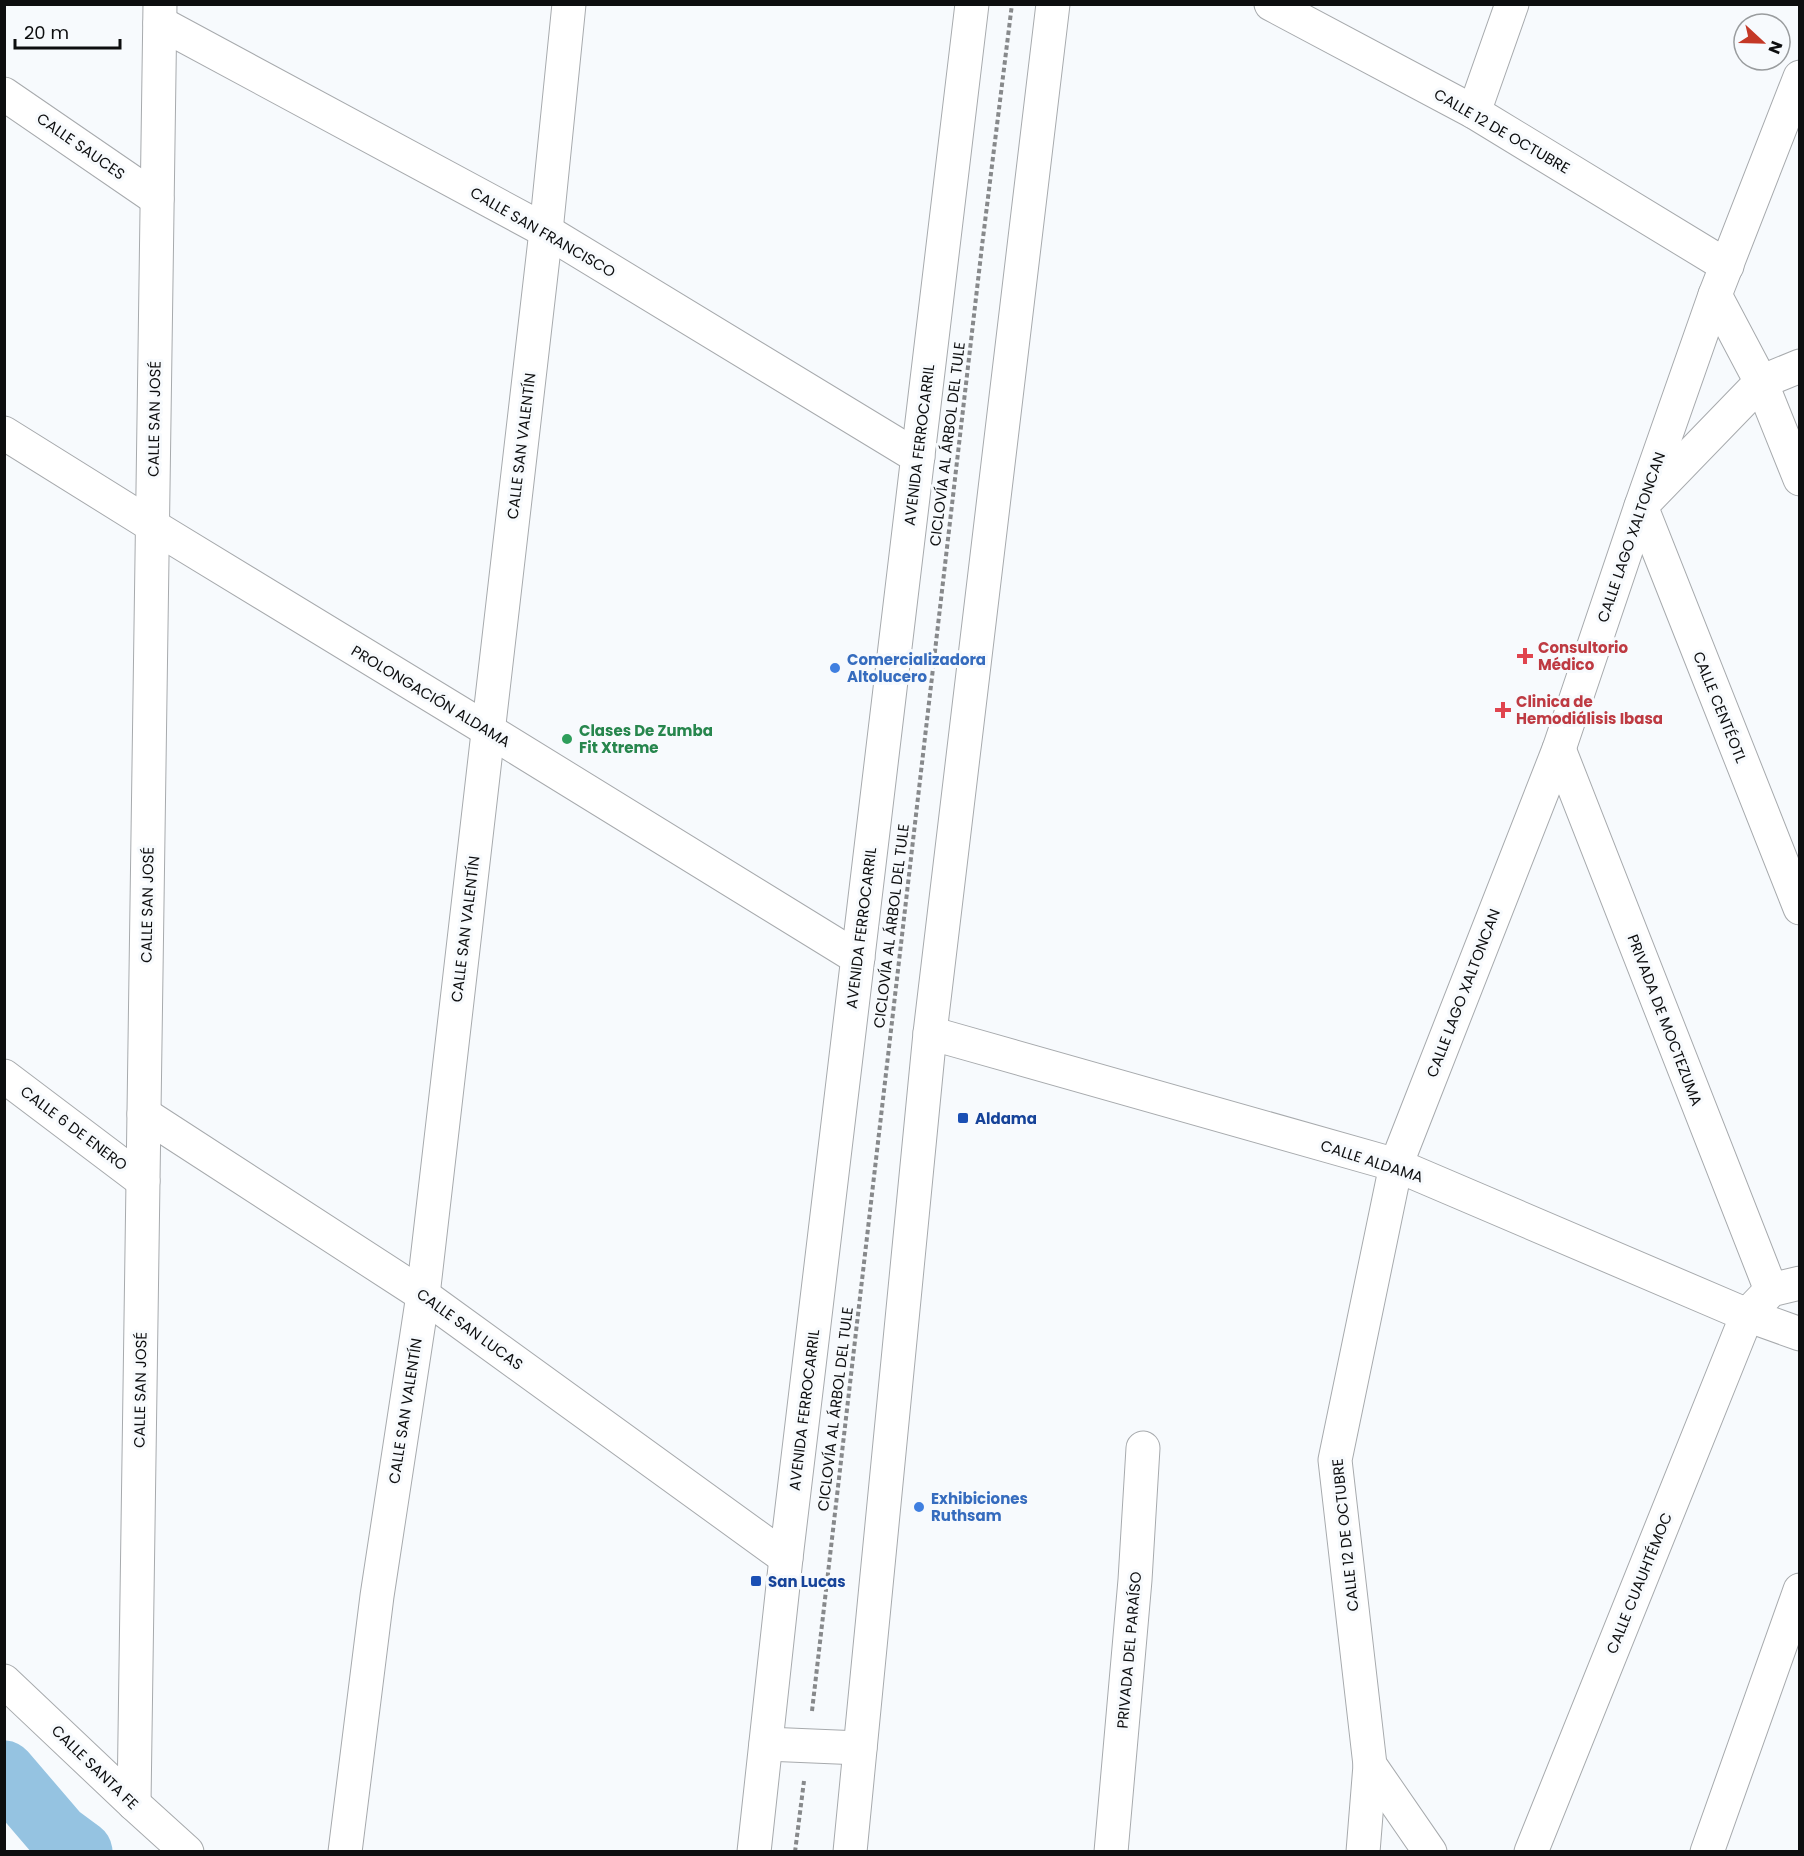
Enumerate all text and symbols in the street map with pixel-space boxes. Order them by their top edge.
scale bar [15,12,120,50]
north arrow [1732,12,1792,72]
text: 20 m [24,20,69,45]
text: N [1763,38,1788,57]
street label: CALLE 12 DE OCTUBRE [1430,83,1574,179]
street label: CALLE SAUCES [33,108,129,184]
street label: CALLE SAN FRANCISCO [466,182,620,282]
street label: CICLOVÍA AL ÁRBOL DEL TULE [924,341,970,547]
street label: CALLE SAN JOSÉ [142,361,166,477]
street label: AVENIDA FERROCARRIL [899,363,939,527]
street label: CALLE SAN VALENTÍN [502,372,540,520]
street label: CALLE LAGO XALTONCAN [1592,449,1670,625]
place label: Consultorio Médico [1538,637,1628,675]
street label: PROLONGACIÓN ALDAMA [348,640,514,752]
marker: Consultorio Médico [1516,647,1534,665]
street label: CALLE CENTÉOTL [1688,648,1752,766]
place label: Comercializadora Altolucero [847,649,986,687]
marker: Comercializadora Altolucero [828,661,842,675]
place label: Clinica de Hemodiálisis Ibasa [1516,691,1663,729]
marker: Clinica de Hemodiálisis Ibasa [1494,701,1512,719]
place label: Clases De Zumba Fit Xtreme [579,720,713,758]
marker: Clases De Zumba Fit Xtreme [560,732,574,746]
street label: CICLOVÍA AL ÁRBOL DEL TULE [868,823,914,1029]
street label: AVENIDA FERROCARRIL [841,846,881,1010]
street label: CALLE SAN JOSÉ [135,847,159,963]
street label: CALLE SAN VALENTÍN [446,855,484,1003]
street label: CALLE LAGO XALTONCAN [1421,906,1505,1080]
street label: PRIVADA DE MOCTEZUMA [1623,931,1707,1109]
street label: CALLE 6 DE ENERO [16,1081,132,1175]
place label: Aldama [975,1108,1037,1129]
marker: Aldama [956,1111,970,1125]
street label: CALLE ALDAMA [1318,1135,1426,1187]
street label: CALLE SAN LUCAS [412,1283,528,1375]
street label: CICLOVÍA AL ÁRBOL DEL TULE [812,1306,858,1512]
street label: AVENIDA FERROCARRIL [784,1328,824,1492]
street label: CALLE SAN JOSÉ [128,1332,152,1448]
street label: CALLE SAN VALENTÍN [383,1337,427,1485]
street label: CALLE 12 DE OCTUBRE [1327,1457,1363,1613]
place label: Exhibiciones Ruthsam [931,1488,1028,1526]
marker: Exhibiciones Ruthsam [912,1500,926,1514]
street label: CALLE CUAUHTÉMOC [1601,1509,1677,1657]
street label: PRIVADA DEL PARAÍSO [1112,1570,1146,1729]
place label: San Lucas [768,1571,846,1592]
marker: San Lucas [749,1574,763,1588]
street label: CALLE SANTA FE [47,1720,143,1814]

